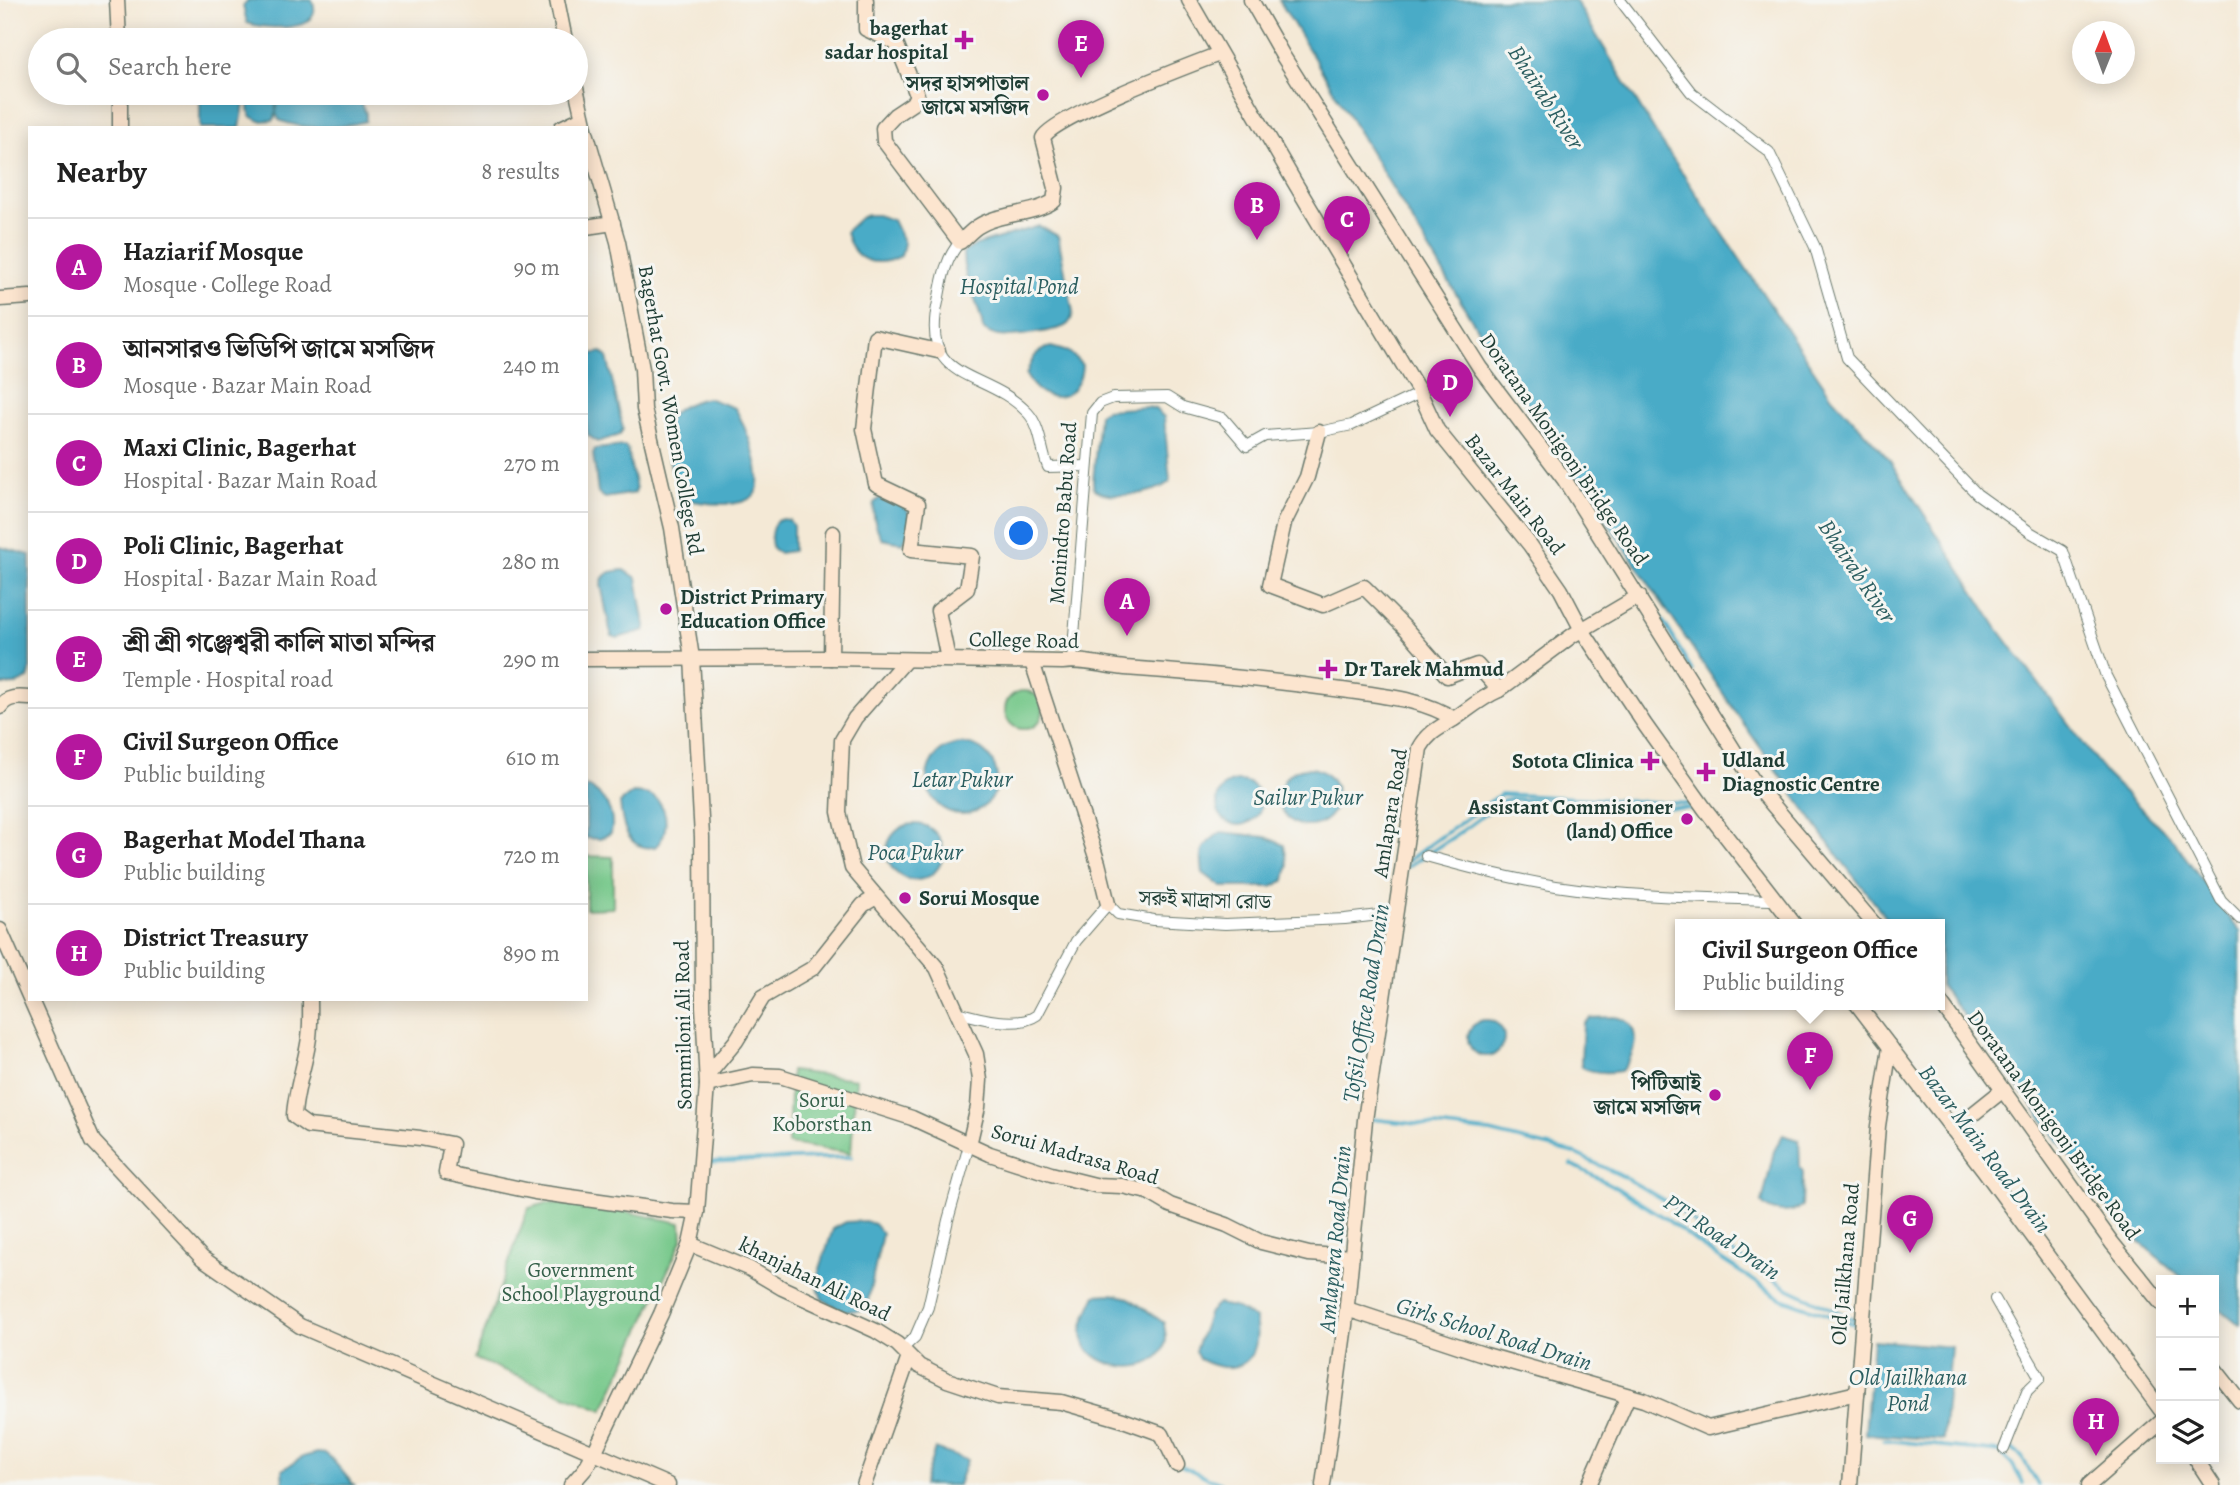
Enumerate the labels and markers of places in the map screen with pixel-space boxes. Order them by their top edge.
place label: bagerhat sadar hospital [825,14,948,66]
pin: E [1058,20,1104,78]
marker: bagerhat sadar hospital [954,30,974,50]
place label: সদর হাসপাতাল জামে মসজিদ [905,69,1031,121]
marker: সদর হাসপাতাল জামে মসজিদ [1035,87,1051,103]
pin: B [1234,182,1280,240]
pin: C [1324,196,1370,254]
pin: D [1427,359,1473,417]
pin: A [1104,578,1150,636]
place label: District Primary Education Office [680,583,826,635]
marker: District Primary Education Office [658,601,674,617]
place label: Dr Tarek Mahmud [1344,655,1505,683]
marker: Dr Tarek Mahmud [1318,659,1338,679]
place label: Udland Diagnostic Centre [1722,746,1880,798]
place label: Sotota Clinica [1512,747,1635,775]
marker: Sotota Clinica [1640,751,1660,771]
marker: Udland Diagnostic Centre [1696,762,1716,782]
place label: Assistant Commisioner (land) Office [1467,793,1673,845]
marker: Assistant Commisioner (land) Office [1679,811,1695,827]
place label: Sorui Mosque [919,884,1040,912]
marker: Sorui Mosque [897,890,913,906]
pin: F [1787,1032,1833,1090]
place label: পিটিআই জামে মসজিদ [1593,1069,1702,1121]
marker: পিটিআই জামে মসজিদ [1707,1087,1723,1103]
pin: G [1887,1195,1933,1253]
pin: H [2073,1398,2119,1456]

